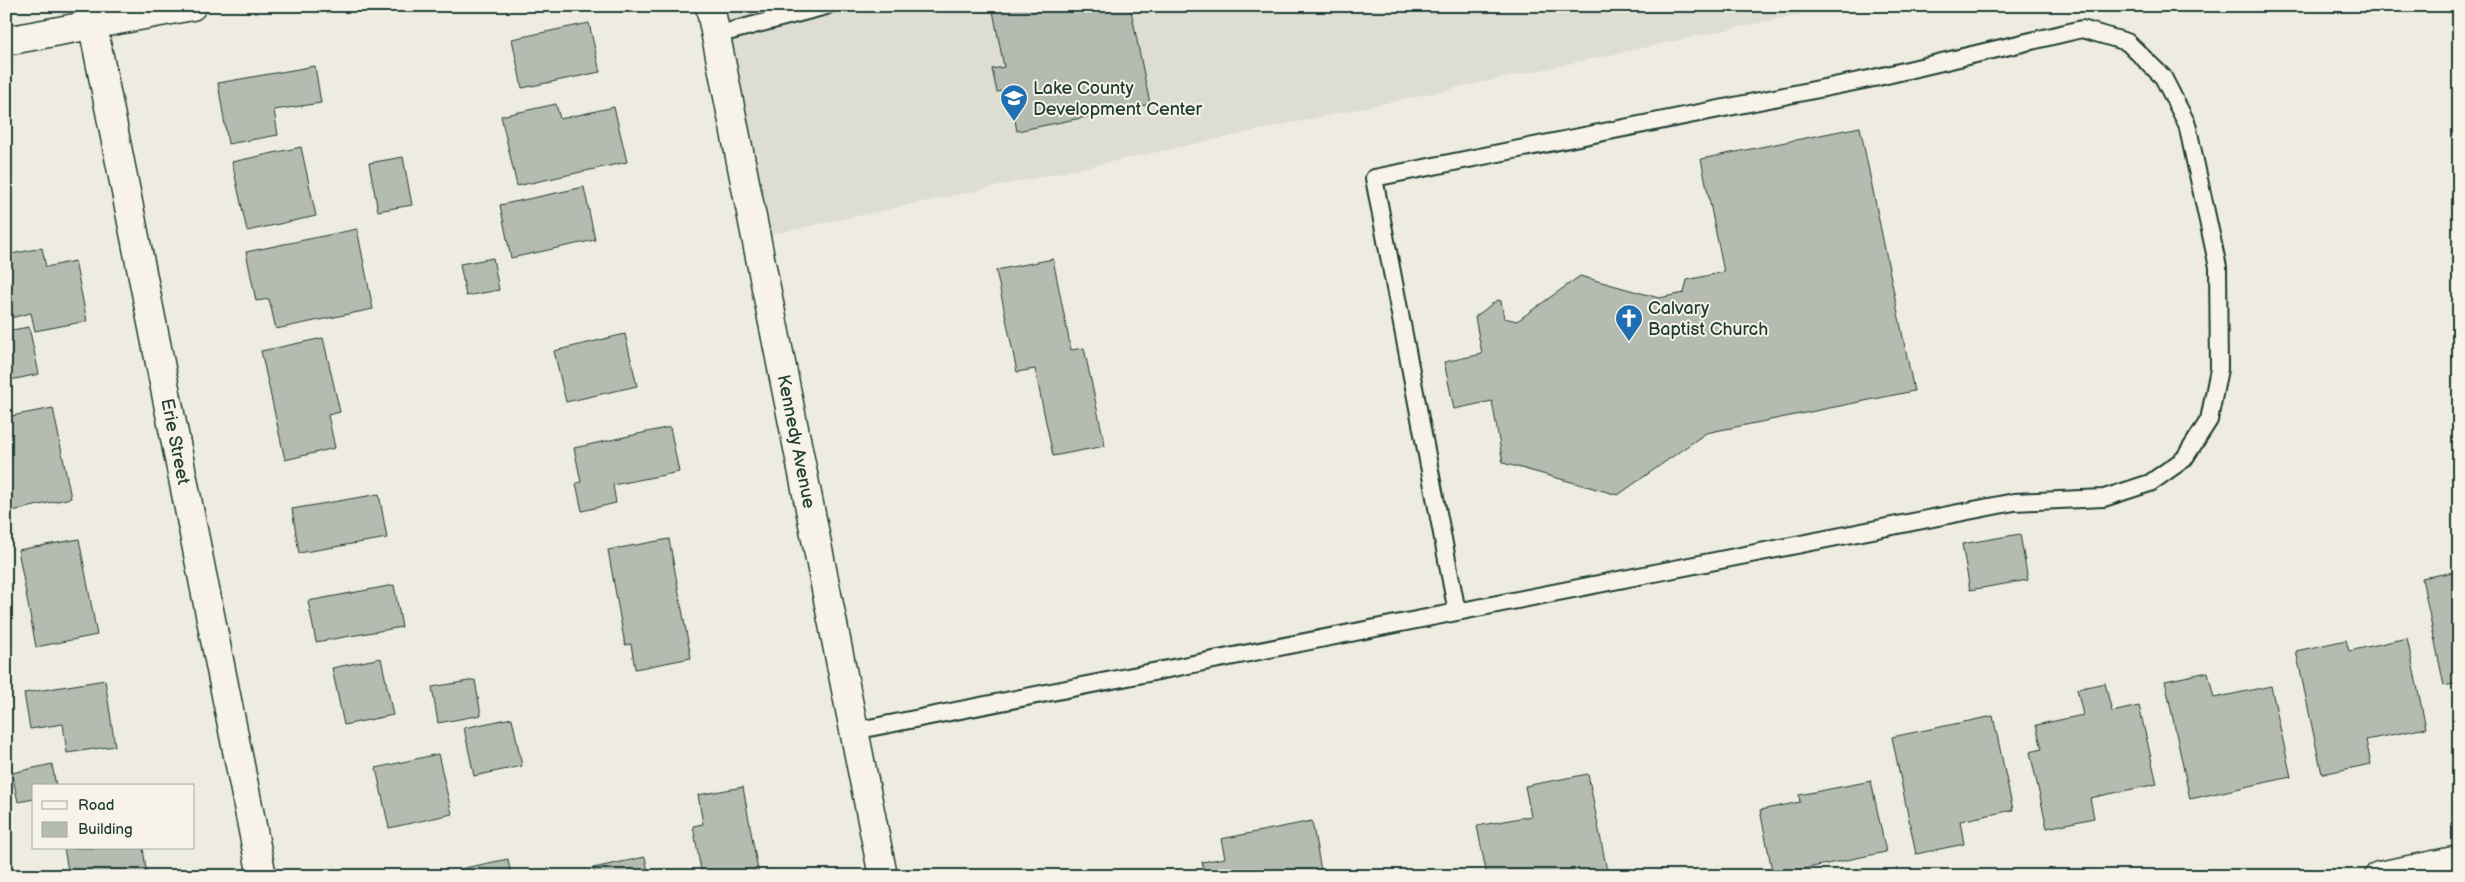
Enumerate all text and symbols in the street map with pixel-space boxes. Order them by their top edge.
place label: Lake County Development Center [1033,78,1203,120]
school or university icon: Lake County Development Center [999,83,1029,122]
place label: Calvary Baptist Church [1648,298,1768,340]
church icon: Calvary Baptist Church [1614,303,1644,342]
street label: Kennedy Avenue [773,373,820,510]
street label: Erie Street [157,397,194,487]
legend [32,784,195,850]
text: Road [78,796,114,815]
text: Building [78,820,133,839]

